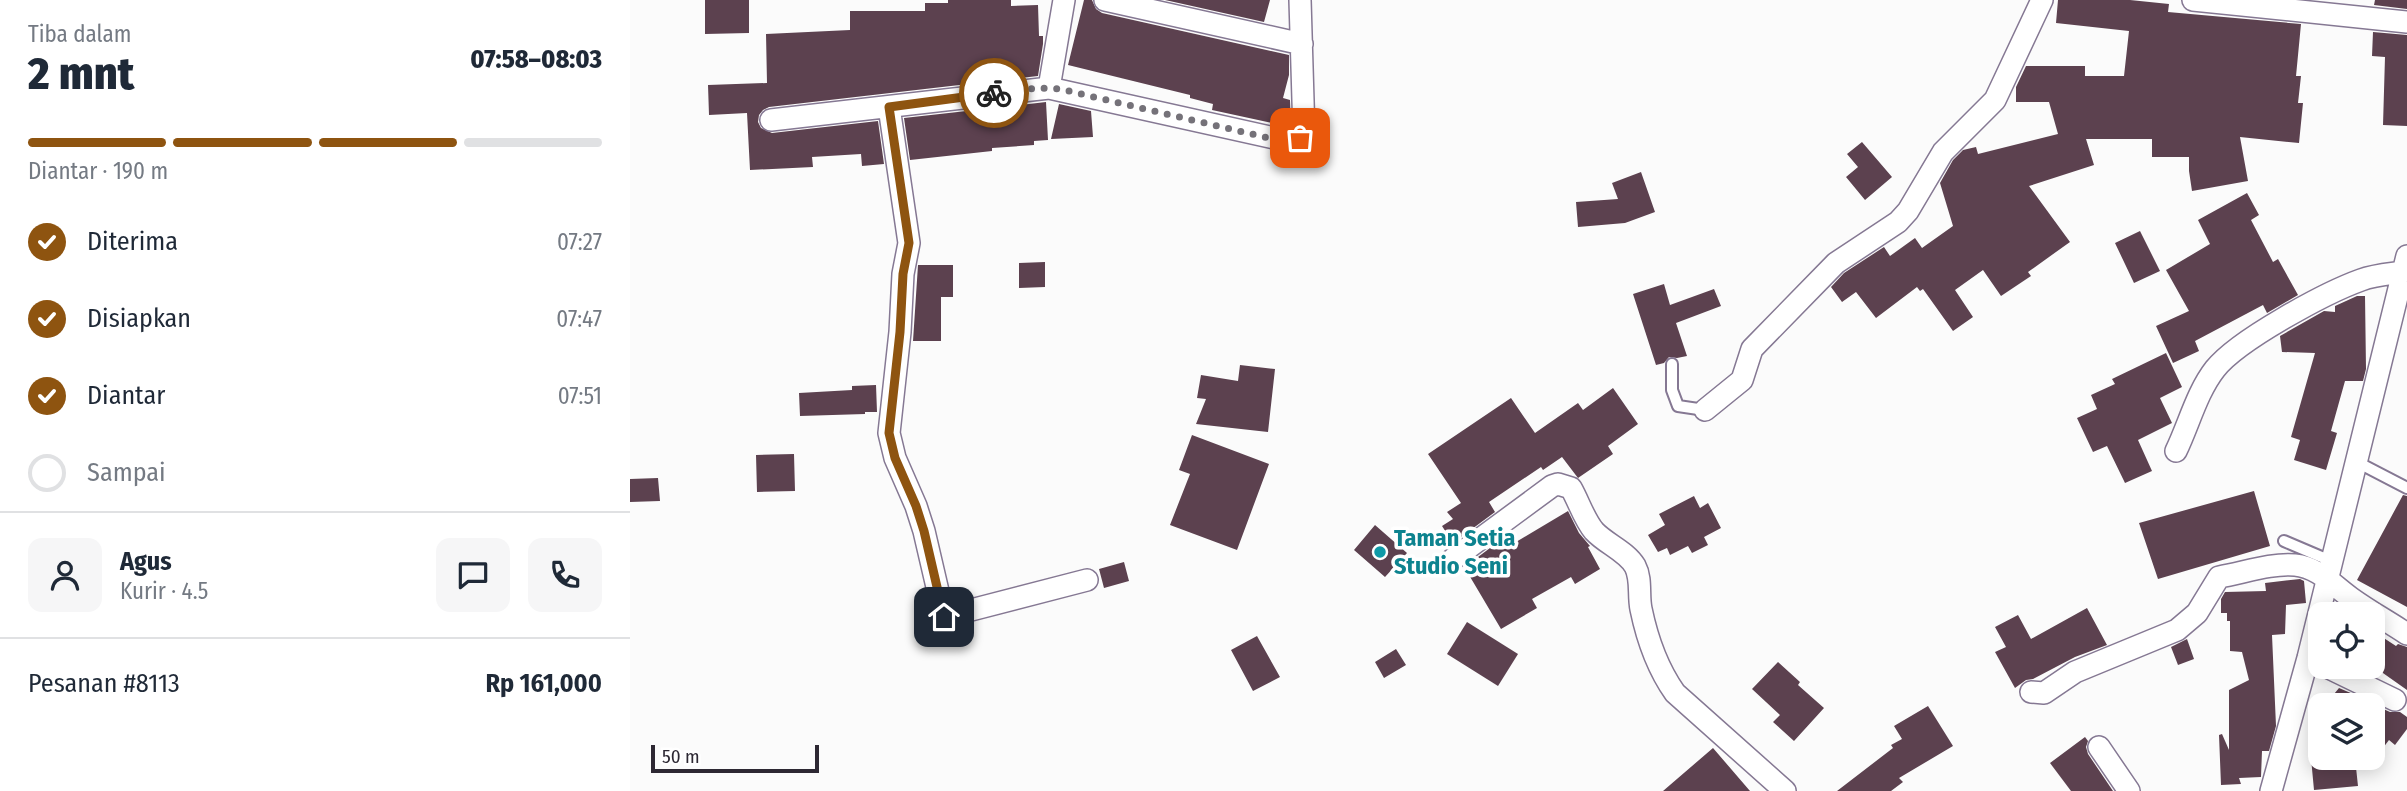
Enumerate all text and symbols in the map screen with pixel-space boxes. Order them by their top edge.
text: Tiba dalam [28,20,131,48]
text: 07:58–08:03 [470,44,602,75]
text: 2 mnt [28,46,134,101]
courier [959,58,1029,128]
icon: bike [975,74,1013,112]
pin [1270,108,1330,168]
icon: bag [1281,119,1319,157]
text: Diantar · 190 m [28,157,168,185]
icon: check [28,223,66,261]
text: Diterima [87,226,178,257]
text: 07:27 [557,228,602,256]
icon: check [28,300,66,338]
text: Disiapkan [87,303,191,334]
text: 07:47 [556,305,602,333]
icon: check [28,377,66,415]
text: Diantar [87,380,165,411]
text: 07:51 [558,382,602,410]
text: Sampai [87,457,166,488]
place label: Taman Setia Studio Seni [1394,524,1516,580]
button: person [28,538,102,612]
button: chat [436,538,510,612]
button: phone [528,538,602,612]
marker: Taman Setia Studio Seni [1372,544,1388,560]
text: Agus [120,546,172,577]
text: Kurir · 4.5 [120,577,208,605]
pin [914,587,974,647]
icon: home [925,598,963,636]
map controls [2308,602,2385,770]
button: locate [2308,602,2385,679]
text: Pesanan #8113 [28,668,180,699]
text: Rp 161,000 [485,668,602,699]
button: layers [2308,693,2385,770]
scale bar [651,742,819,774]
text: 50 m [662,745,700,768]

